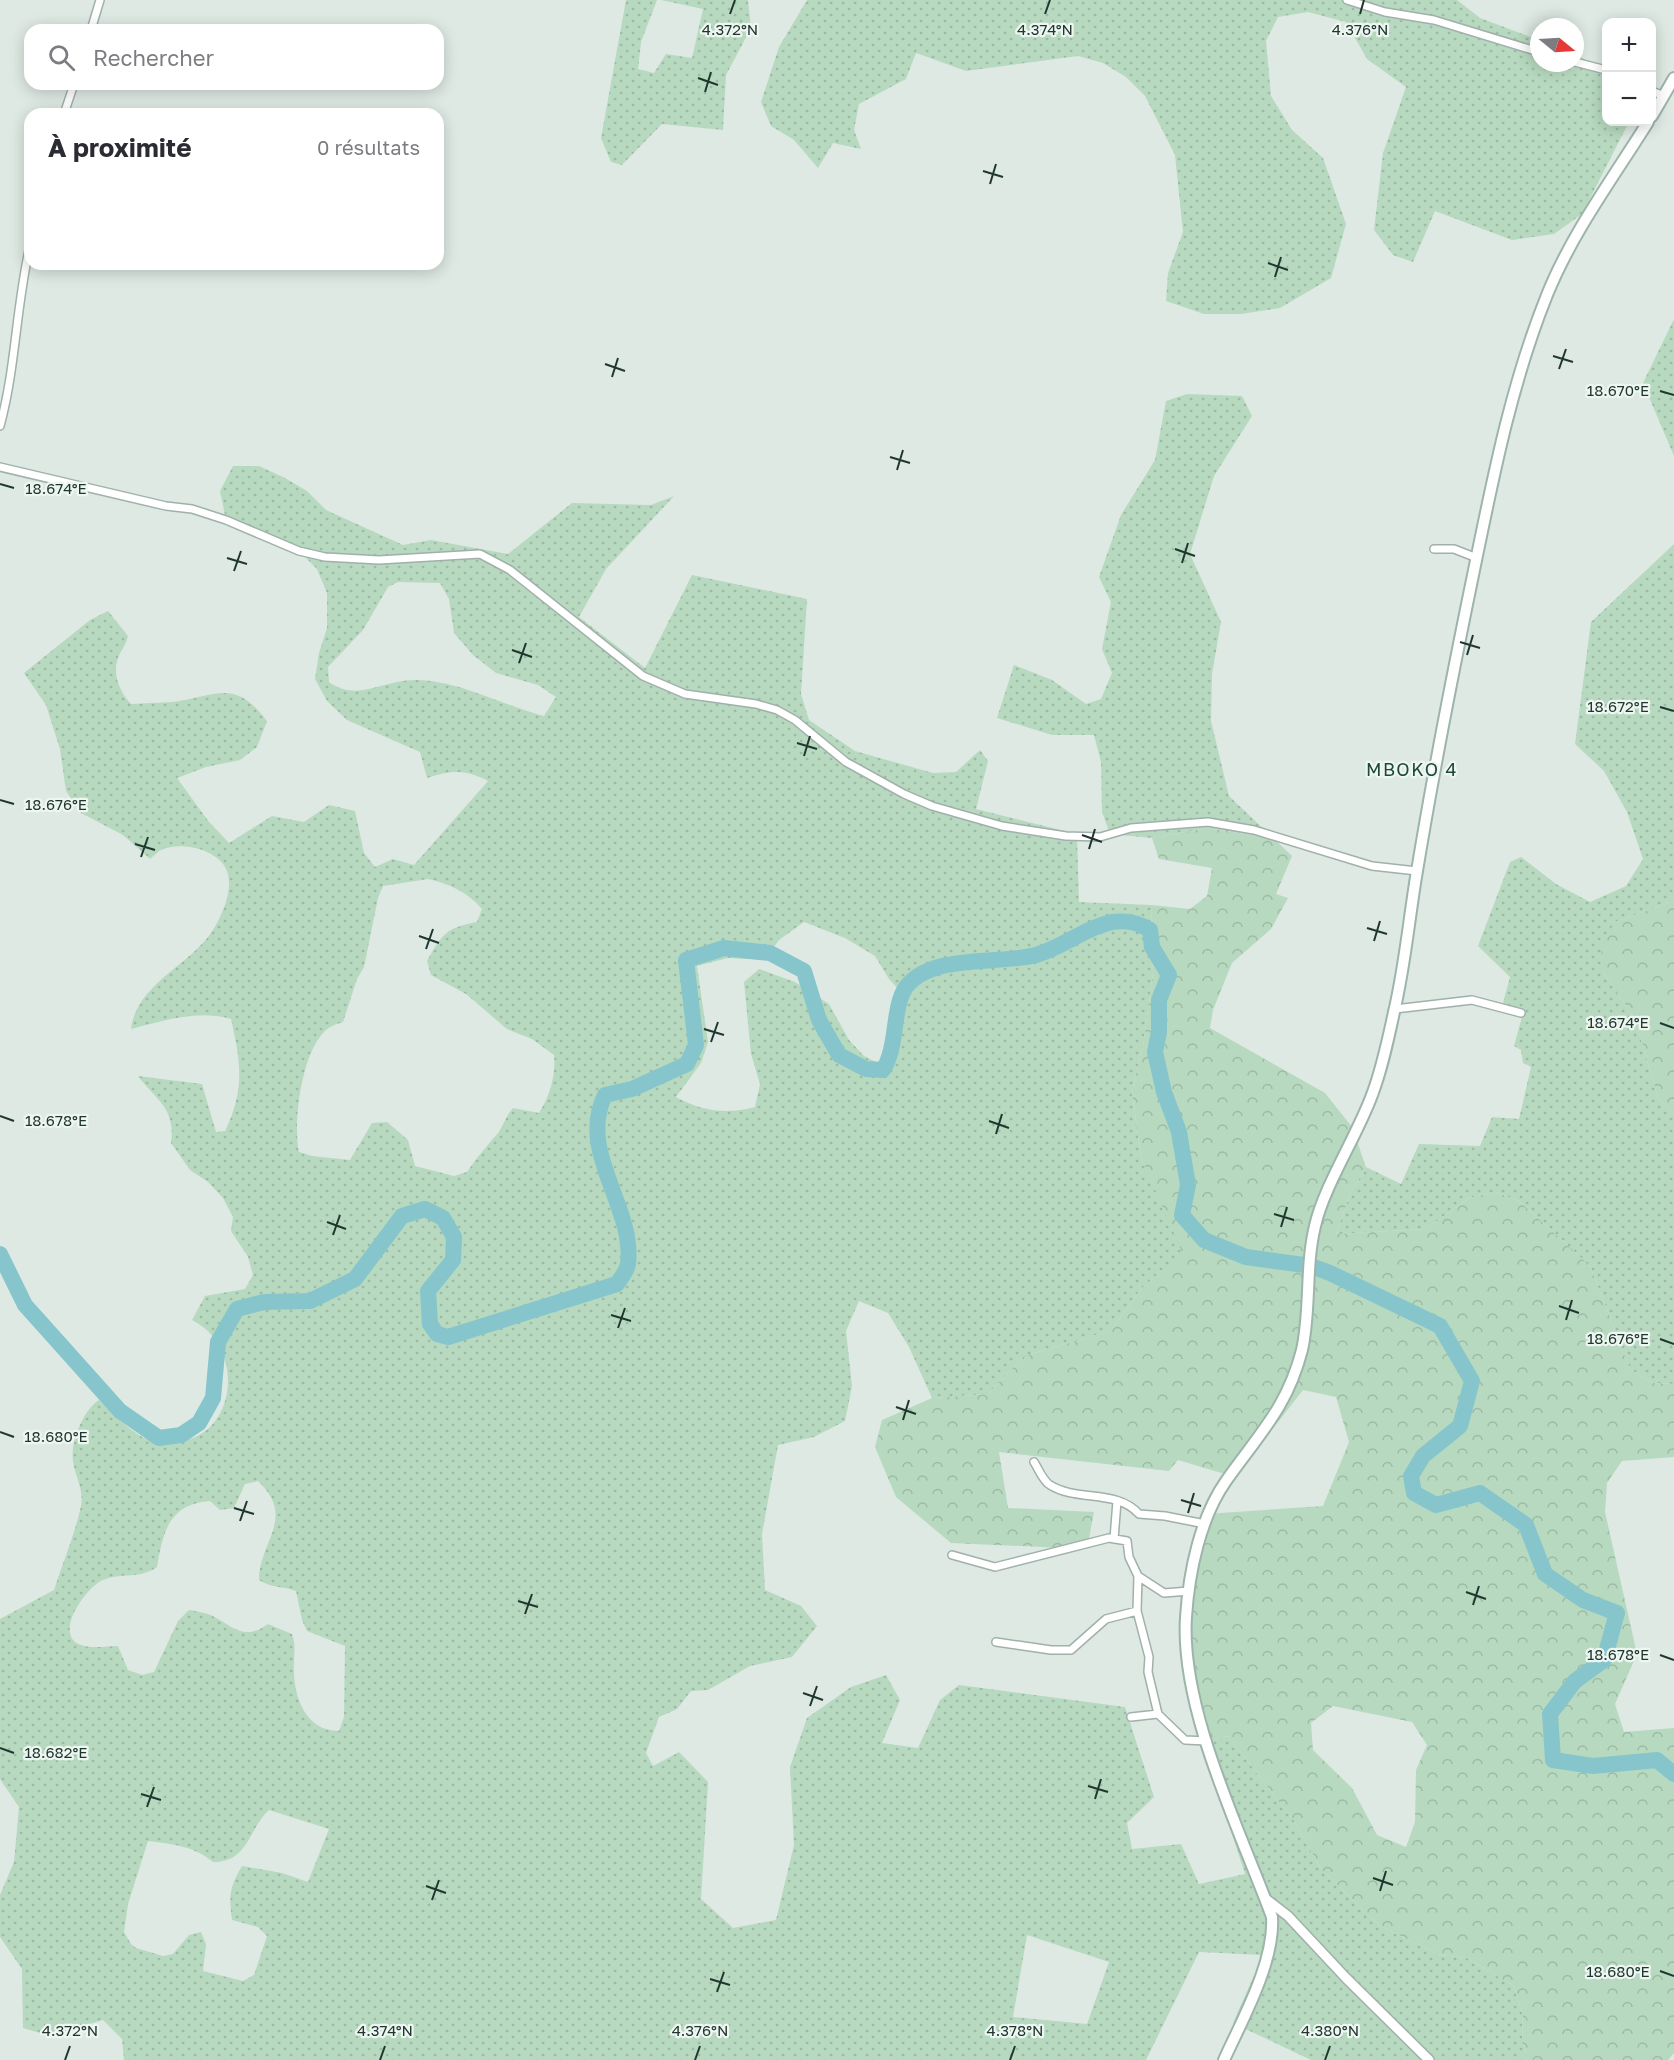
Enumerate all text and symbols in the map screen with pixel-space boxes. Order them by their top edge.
north arrow [1530,18,1584,72]
map controls [1602,18,1656,126]
button: + [1602,18,1656,72]
text: 4.372°N [702,20,758,38]
text: 4.374°N [1017,20,1073,38]
text: 4.376°N [1332,20,1388,38]
search box [24,24,444,90]
icon: search [45,41,78,74]
text: Rechercher [93,44,214,71]
button: − [1602,72,1656,126]
text: À proximité [48,132,192,163]
text: 0 résultats [317,135,420,159]
text: 18.670°E [1587,381,1649,399]
text: 18.674°E [25,479,87,497]
text: 18.672°E [1587,697,1649,715]
district label: MBOKO 4 [1366,758,1458,780]
text: 18.676°E [25,795,87,813]
text: 18.674°E [1587,1013,1649,1031]
text: 18.678°E [25,1111,87,1129]
text: 18.676°E [1587,1329,1649,1347]
text: 18.680°E [24,1427,88,1445]
text: 18.678°E [1587,1645,1649,1663]
text: 18.682°E [25,1743,87,1761]
text: 18.680°E [1586,1962,1650,1980]
text: 4.372°N [42,2021,98,2039]
text: 4.374°N [357,2021,413,2039]
text: 4.376°N [672,2021,728,2039]
text: 4.378°N [987,2021,1043,2039]
text: 4.380°N [1301,2021,1359,2039]

